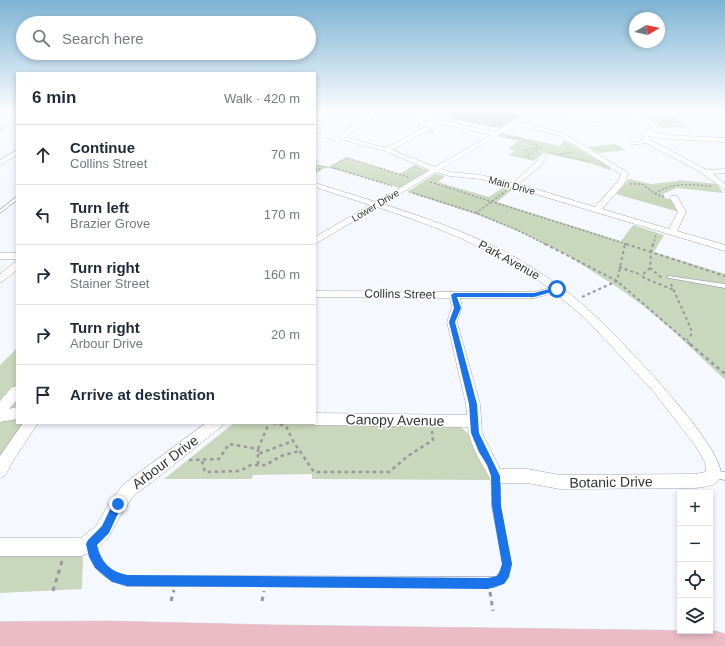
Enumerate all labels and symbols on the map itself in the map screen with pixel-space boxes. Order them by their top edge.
north arrow [629,12,665,48]
street label: Main Drive [487,174,537,197]
street label: Lower Drive [350,187,401,224]
street label: Park Avenue [476,237,542,283]
route start [548,280,566,298]
street label: Collins Street [364,286,436,302]
street label: Canopy Avenue [346,411,445,429]
street label: Arbour Drive [129,432,201,492]
street label: Botanic Drive [569,473,653,491]
route end [109,495,127,513]

